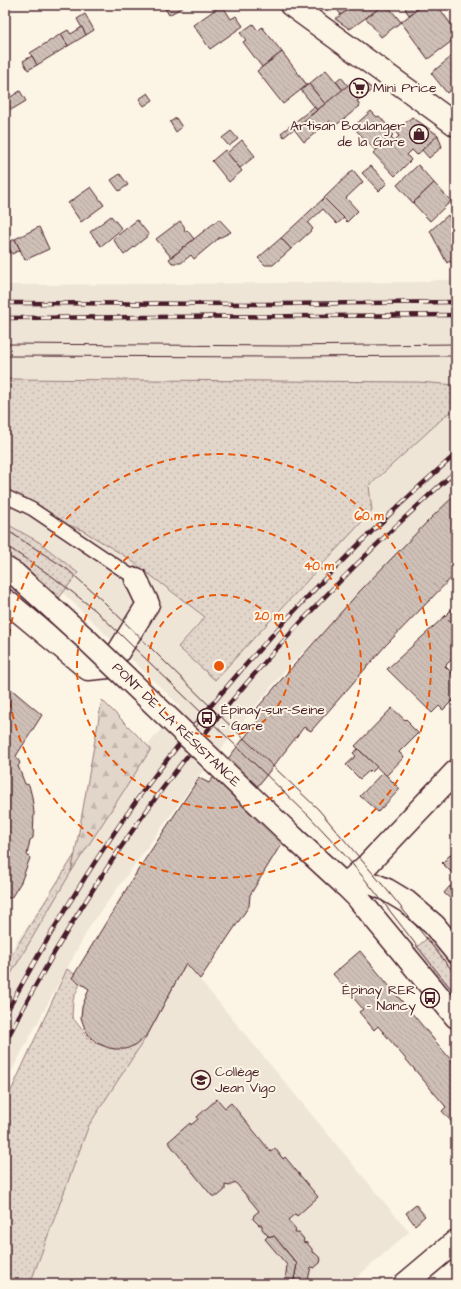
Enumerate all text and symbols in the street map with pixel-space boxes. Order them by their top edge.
supermarket icon: Mini Price [348,77,370,99]
place label: Mini Price [373,78,437,98]
place label: Artisan Boulanger de la Gare [290,116,405,152]
shop icon: Artisan Boulanger de la Gare [408,123,430,145]
text: 60 m [354,508,384,525]
text: 40 m [304,558,335,575]
text: 20 m [254,608,284,625]
street label: PONT DE LA RÉSISTANCE [107,658,245,792]
centre of rings [212,659,226,673]
place label: Épinay-sur-Seine - Gare [221,700,325,736]
bus stop icon: Épinay-sur-Seine - Gare [196,707,218,729]
place label: Épinay RER - Nancy [342,980,416,1016]
bus stop icon: Épinay RER - Nancy [419,987,441,1009]
place label: Collège Jean Vigo [215,1062,276,1098]
school or university icon: Collège Jean Vigo [190,1069,212,1091]

